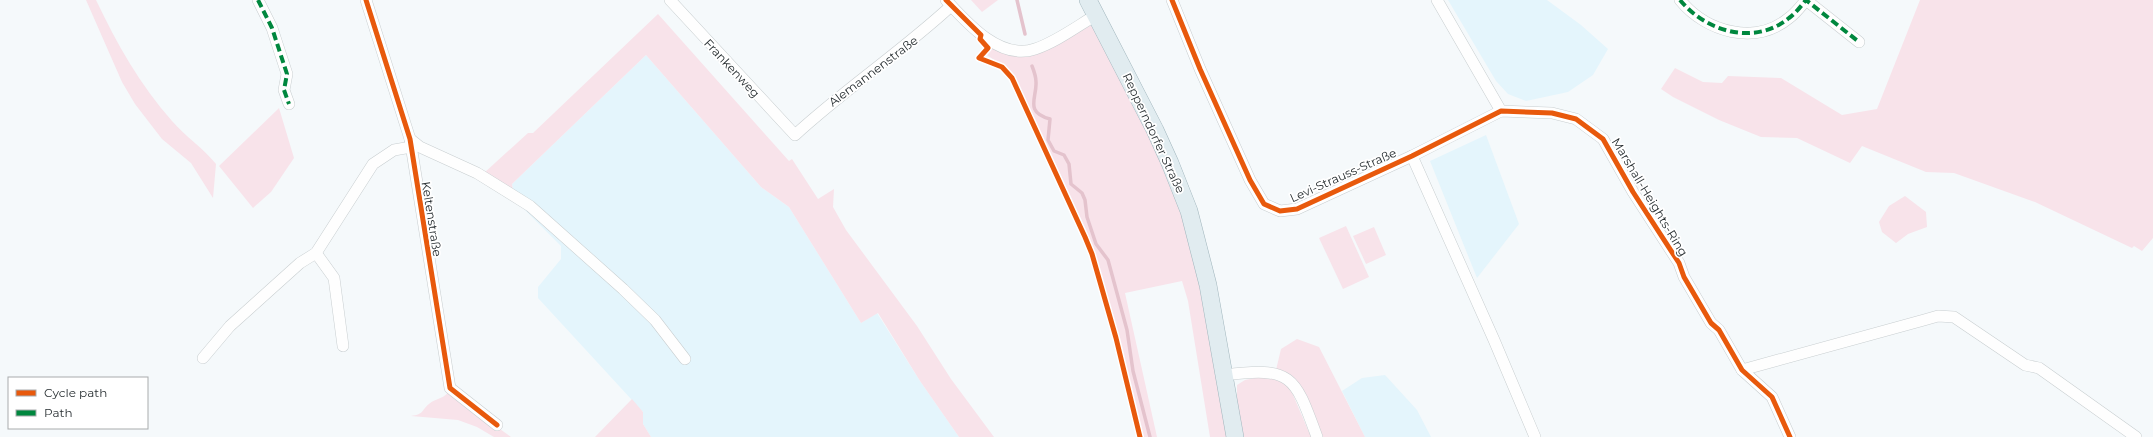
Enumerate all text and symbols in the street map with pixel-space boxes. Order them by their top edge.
street label: Alemannenstraße [825,33,921,109]
street label: Frankenweg [701,35,763,101]
street label: Repperndorfer Straße [1120,71,1188,195]
street label: Marshall-Heights-Ring [1609,135,1691,259]
street label: Levi-Strauss-Straße [1287,145,1399,205]
street label: Keltenstraße [419,180,445,258]
legend [8,377,148,429]
text: Cycle path [44,385,107,400]
text: Path [44,405,73,420]

